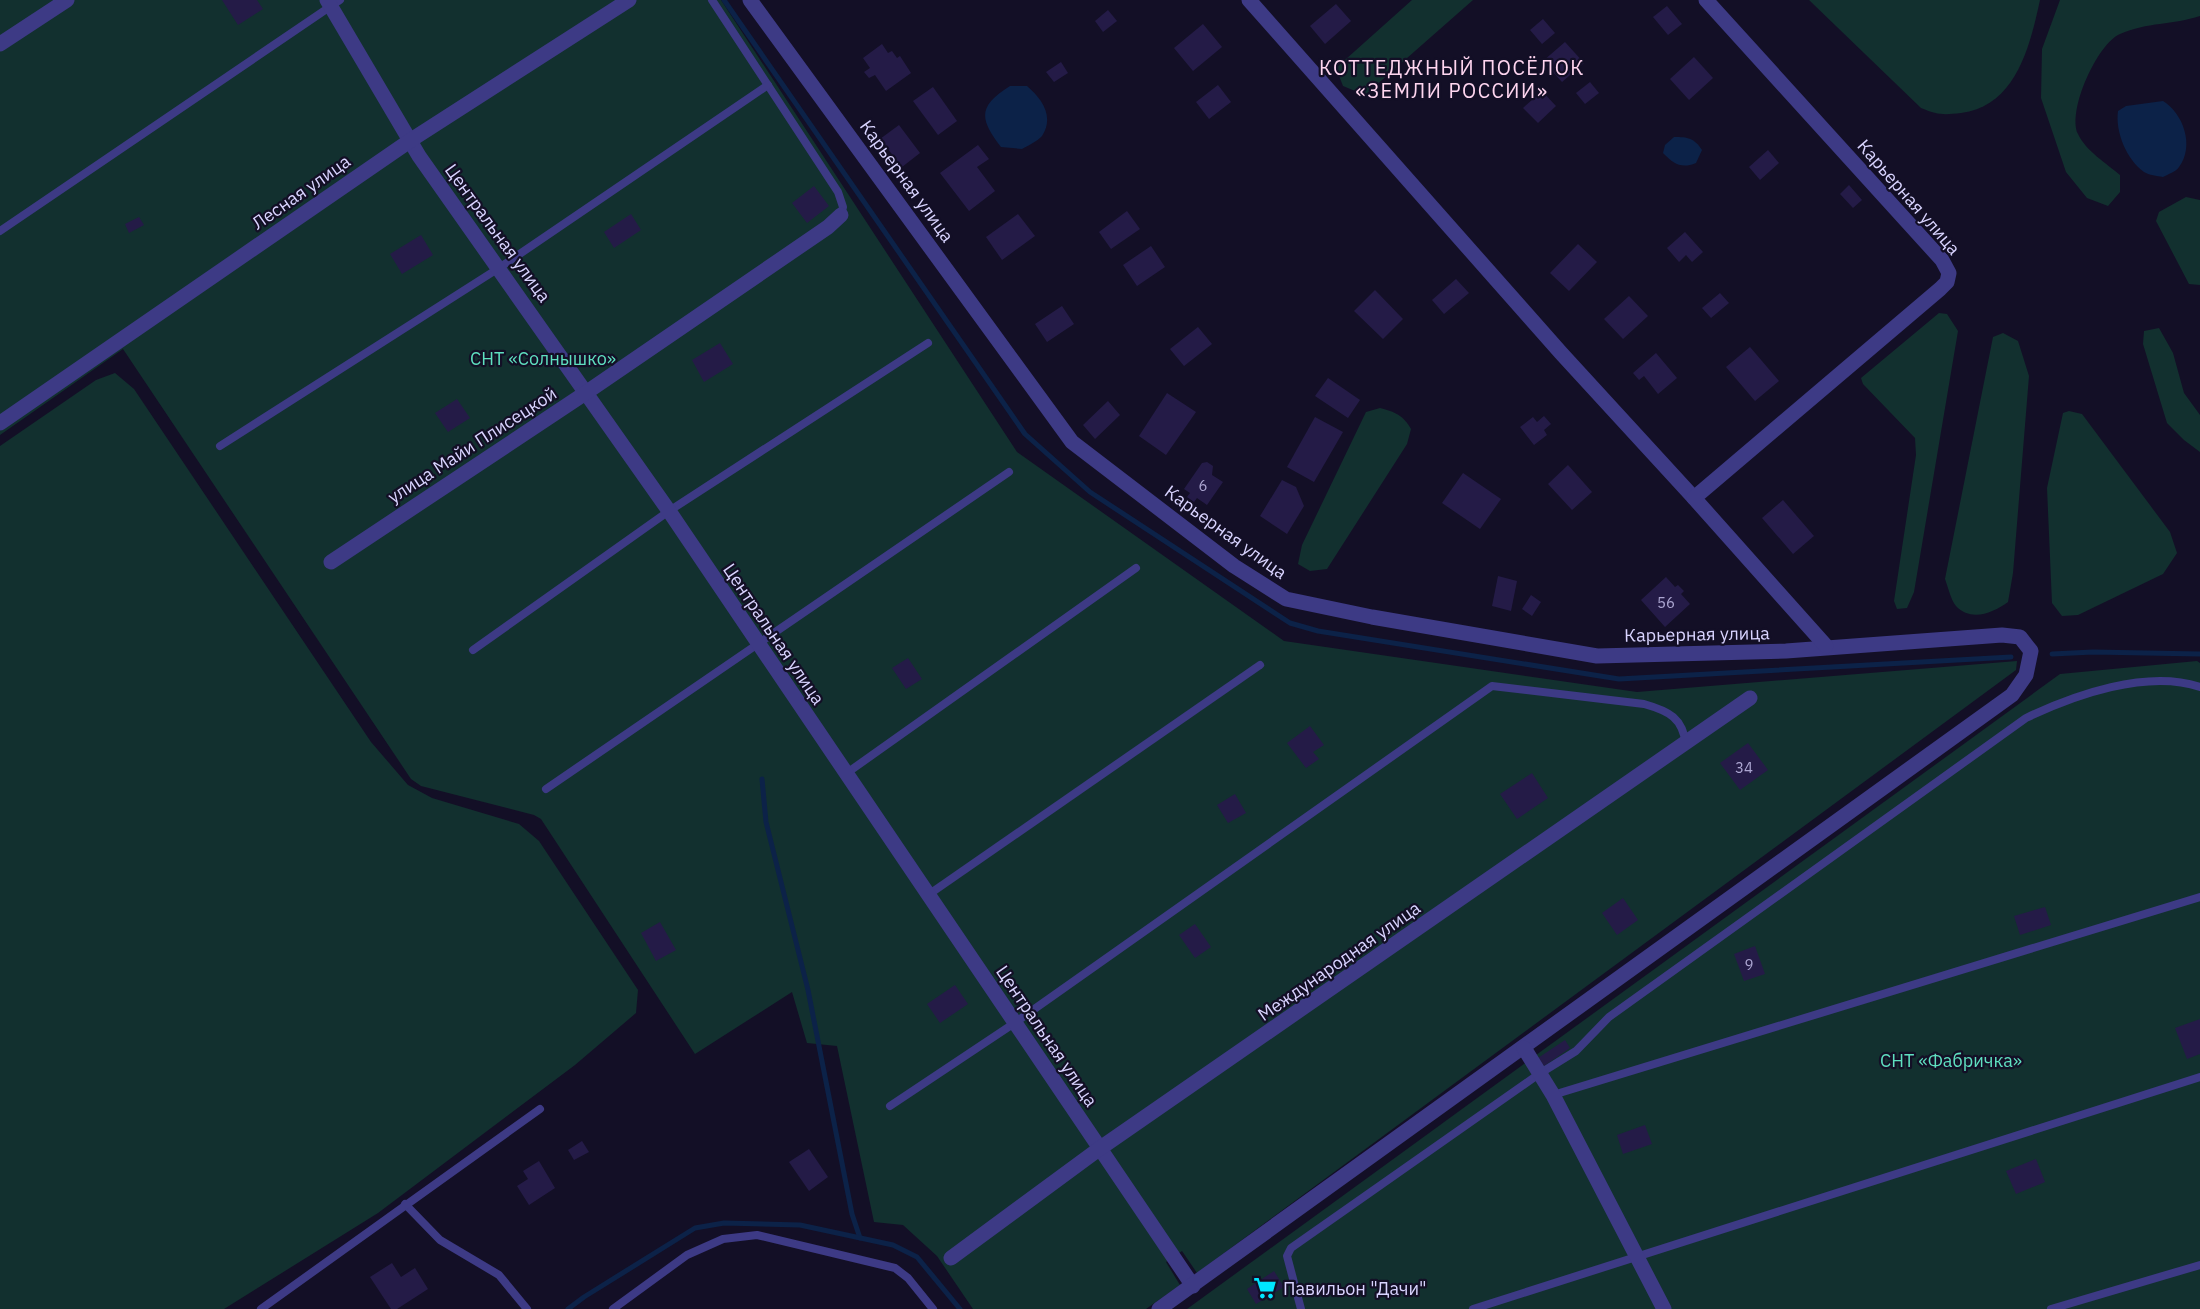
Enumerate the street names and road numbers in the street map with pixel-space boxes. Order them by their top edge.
street label: Карьерная улица [855,115,959,247]
street label: Карьерная улица [1853,135,1966,260]
street label: Лесная улица [247,149,355,234]
street label: Центральная улица [440,159,556,307]
street label: улица Майи Плисецкой [383,382,561,508]
street label: Карьерная улица [1160,480,1292,584]
street label: Центральная улица [718,559,830,709]
street label: Карьерная улица [1624,621,1770,647]
street label: Международная улица [1253,896,1425,1026]
street label: Центральная улица [991,961,1103,1111]

